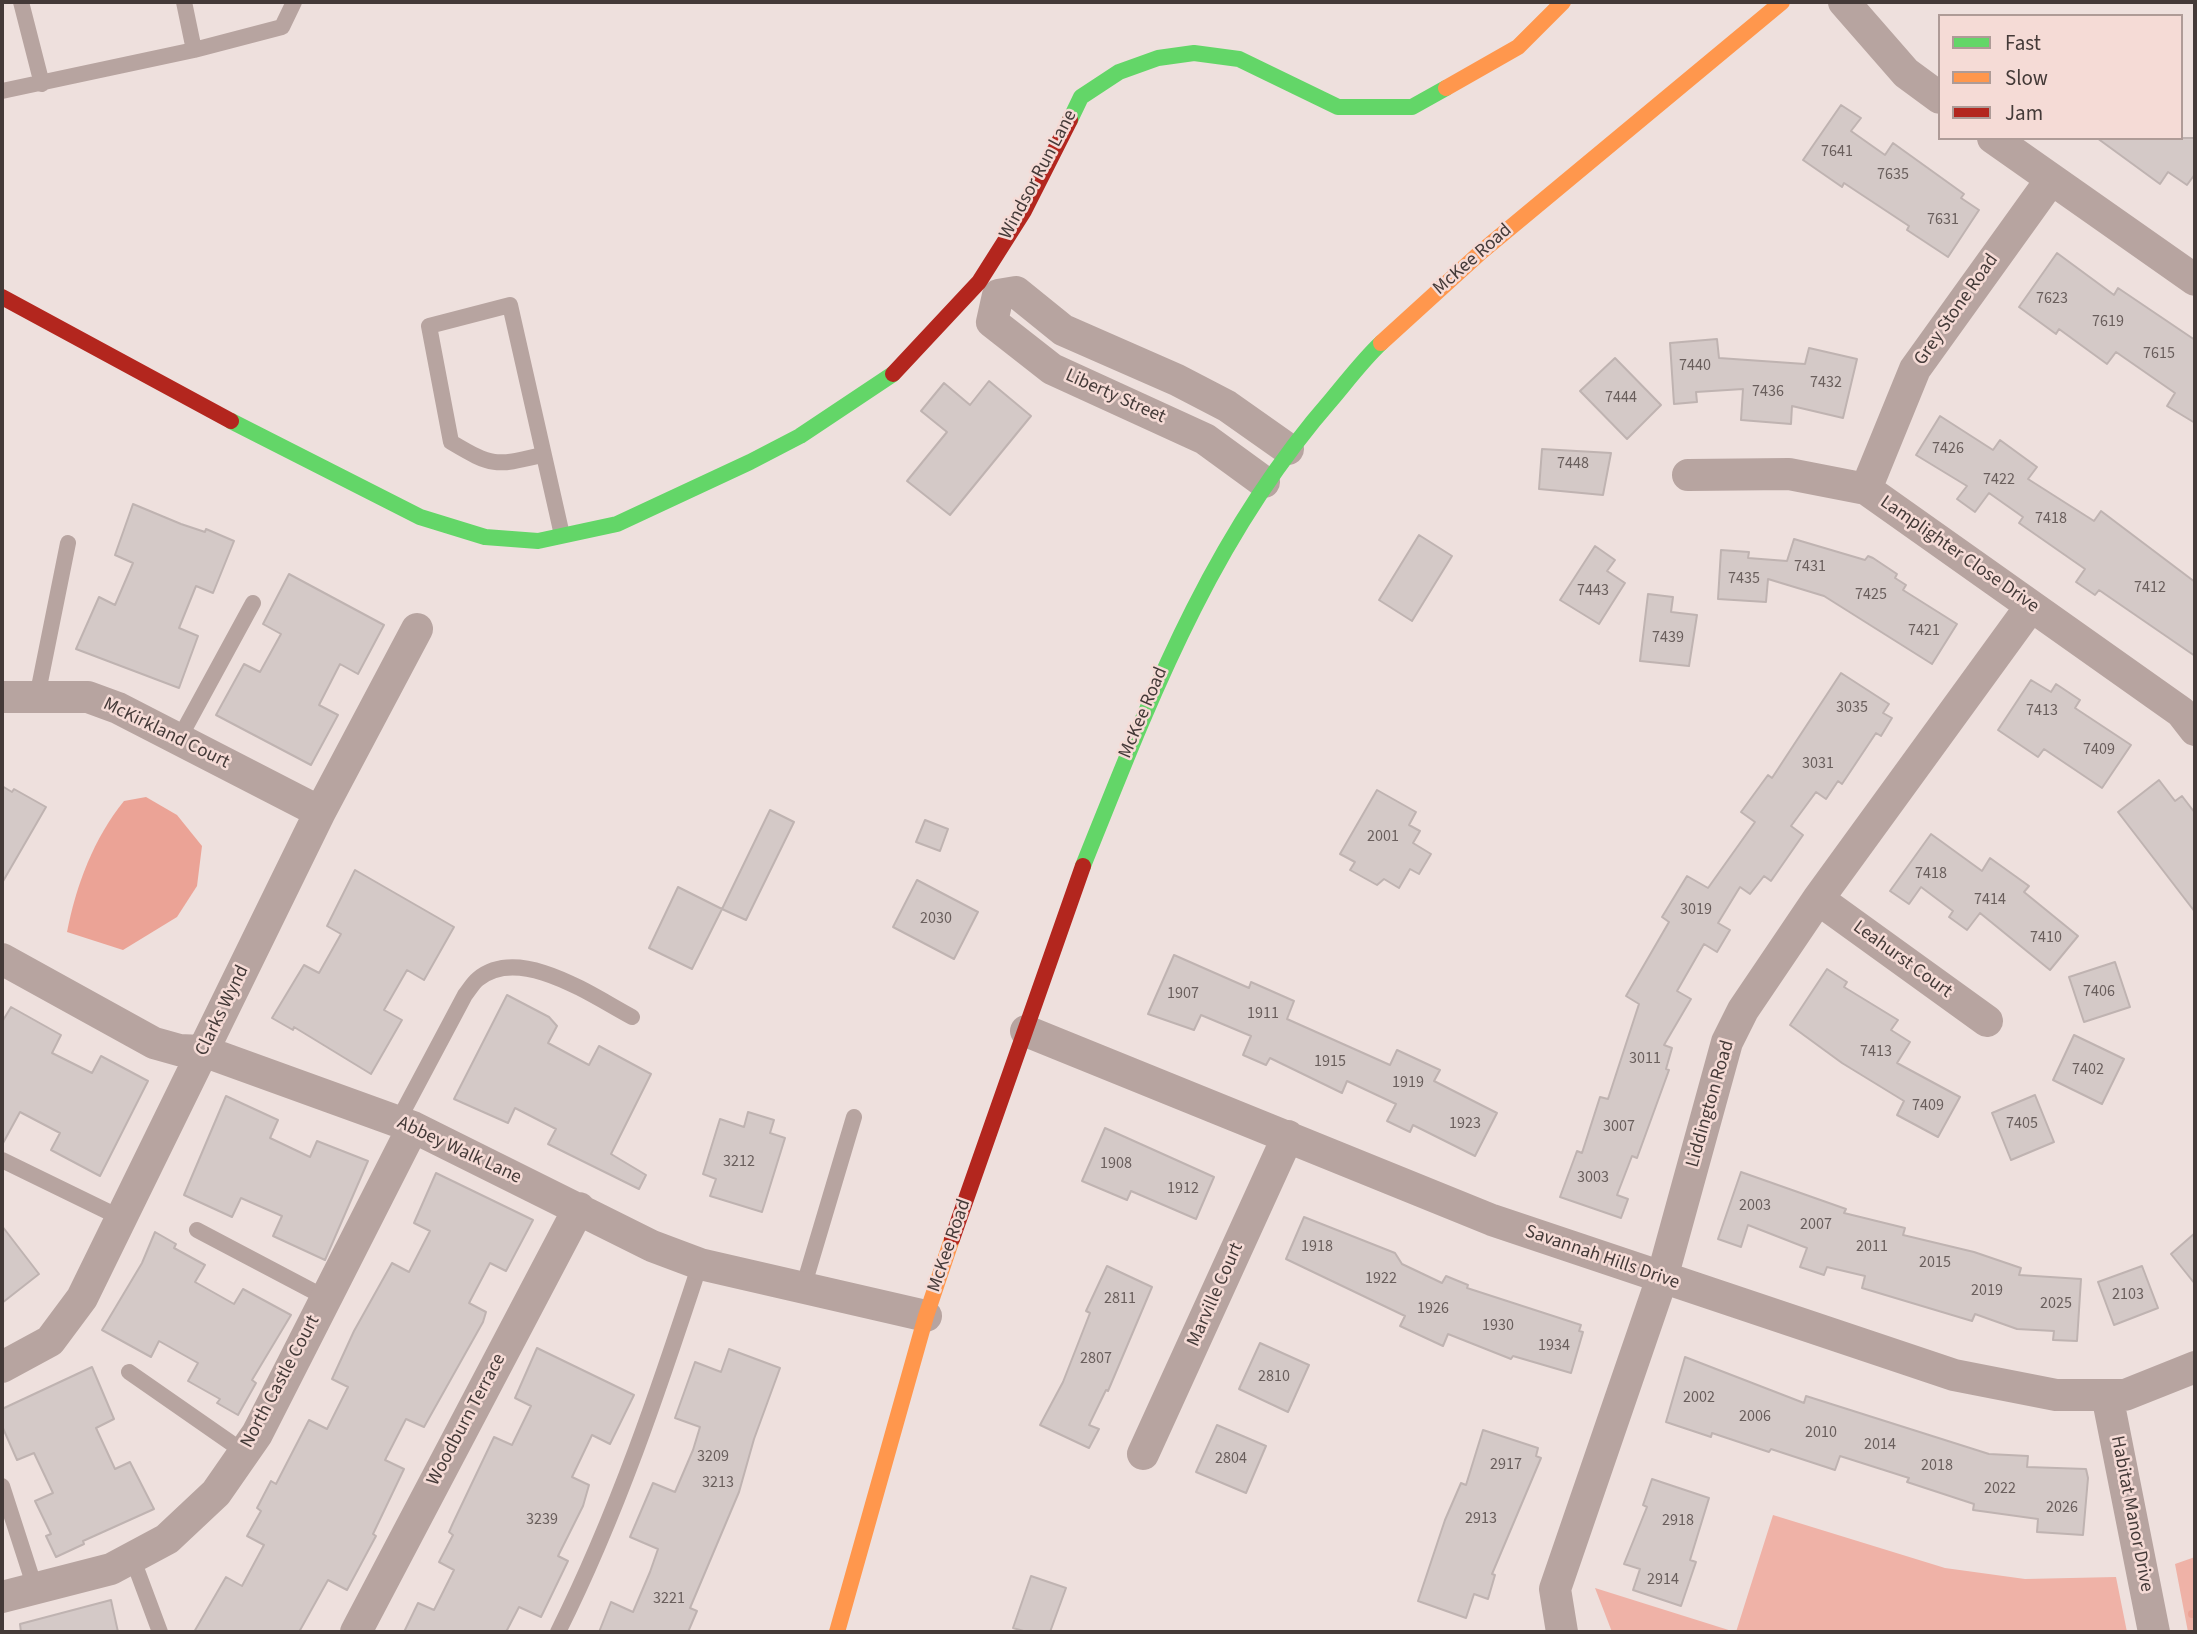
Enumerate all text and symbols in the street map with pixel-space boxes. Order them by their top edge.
legend [1938,14,2183,140]
text: Fast [2005,28,2041,58]
text: Slow [2005,63,2048,93]
text: Jam [2005,98,2043,128]
street label: Windsor Run Lane [995,106,1083,244]
house number: 7641 [1821,142,1853,162]
house number: 7635 [1877,165,1909,185]
house number: 7631 [1927,210,1959,230]
street label: McKee Road [1429,220,1517,300]
street label: Grey Stone Road [1910,250,2004,370]
house number: 7623 [2036,289,2068,309]
house number: 7619 [2092,312,2124,332]
house number: 7615 [2143,344,2175,364]
house number: 7440 [1679,356,1711,376]
street label: Liberty Street [1061,365,1169,429]
house number: 7432 [1810,373,1842,393]
house number: 7436 [1752,382,1784,402]
house number: 7444 [1605,388,1637,408]
house number: 7426 [1932,439,1964,459]
house number: 7448 [1557,454,1589,474]
house number: 7422 [1983,470,2015,490]
street label: Lamplighter Close Drive [1875,492,2043,618]
house number: 7418 [2035,509,2067,529]
house number: 7431 [1794,557,1826,577]
house number: 7435 [1728,569,1760,589]
house number: 7412 [2134,578,2166,598]
house number: 7443 [1577,581,1609,601]
house number: 7425 [1855,585,1887,605]
house number: 7421 [1908,621,1940,641]
house number: 7439 [1652,628,1684,648]
street label: McKee Road [1115,664,1173,762]
street label: McKirkland Court [99,694,233,774]
house number: 3035 [1836,698,1868,718]
house number: 7413 [2026,701,2058,721]
house number: 7409 [2083,740,2115,760]
house number: 3031 [1802,754,1834,774]
house number: 2001 [1367,827,1399,847]
house number: 7418 [1915,864,1947,884]
house number: 7414 [1974,890,2006,910]
house number: 3019 [1680,900,1712,920]
house number: 2030 [920,909,952,929]
street label: Leahurst Court [1848,916,1956,1004]
house number: 7410 [2030,928,2062,948]
street label: Clarks Wynd [191,962,255,1060]
house number: 7406 [2083,982,2115,1002]
house number: 1907 [1167,984,1199,1004]
house number: 1911 [1247,1004,1279,1024]
street label: Liddington Road [1682,1038,1740,1170]
house number: 7413 [1860,1042,1892,1062]
house number: 3011 [1629,1049,1661,1069]
house number: 1915 [1314,1052,1346,1072]
house number: 7402 [2072,1060,2104,1080]
house number: 1919 [1392,1073,1424,1093]
house number: 7409 [1912,1096,1944,1116]
street label: Abbey Walk Lane [393,1112,525,1190]
house number: 1923 [1449,1114,1481,1134]
house number: 7405 [2006,1114,2038,1134]
house number: 3007 [1603,1117,1635,1137]
house number: 3212 [723,1152,755,1172]
house number: 1908 [1100,1154,1132,1174]
house number: 3003 [1577,1168,1609,1188]
house number: 1912 [1167,1179,1199,1199]
house number: 2003 [1739,1196,1771,1216]
street label: McKee Road [923,1197,977,1295]
house number: 2007 [1800,1215,1832,1235]
street label: Savannah Hills Drive [1522,1221,1682,1295]
house number: 1918 [1301,1237,1333,1257]
house number: 2011 [1856,1237,1888,1257]
street label: Marville Court [1183,1239,1249,1351]
house number: 2015 [1919,1253,1951,1273]
house number: 1922 [1365,1269,1397,1289]
house number: 2019 [1971,1281,2003,1301]
house number: 2103 [2112,1285,2144,1305]
house number: 2811 [1104,1289,1136,1309]
house number: 2025 [2040,1294,2072,1314]
house number: 1926 [1417,1299,1449,1319]
street label: North Castle Court [236,1312,326,1452]
house number: 1930 [1482,1316,1514,1336]
house number: 1934 [1538,1336,1570,1356]
house number: 2807 [1080,1349,1112,1369]
street label: Woodburn Terrace [423,1350,511,1490]
house number: 2810 [1258,1367,1290,1387]
house number: 2002 [1683,1388,1715,1408]
house number: 2006 [1739,1407,1771,1427]
house number: 2010 [1805,1423,1837,1443]
street label: Habitat Manor Drive [2105,1434,2157,1594]
house number: 2014 [1864,1435,1896,1455]
house number: 3209 [697,1447,729,1467]
house number: 2804 [1215,1449,1247,1469]
house number: 2917 [1490,1455,1522,1475]
house number: 2018 [1921,1456,1953,1476]
house number: 3213 [702,1473,734,1493]
house number: 2022 [1984,1479,2016,1499]
house number: 2026 [2046,1498,2078,1518]
house number: 2913 [1465,1509,1497,1529]
house number: 3239 [526,1510,558,1530]
house number: 2918 [1662,1511,1694,1531]
house number: 2914 [1647,1570,1679,1590]
house number: 3221 [653,1589,685,1609]

